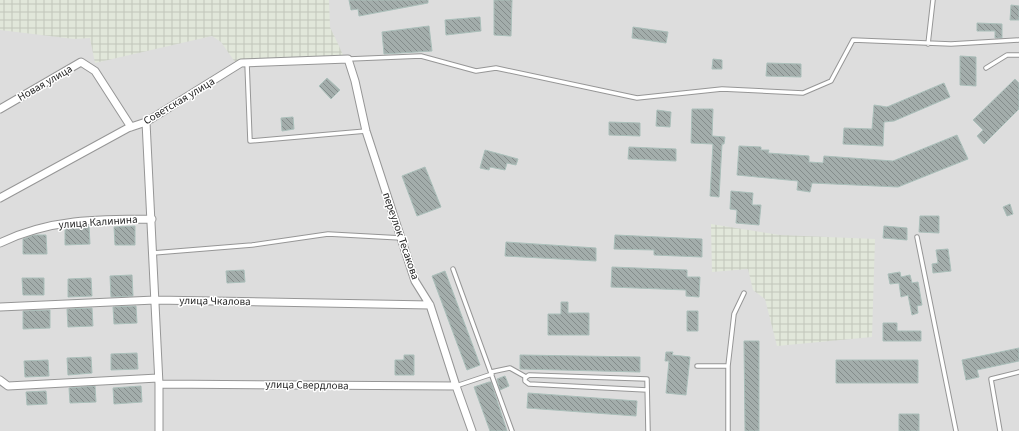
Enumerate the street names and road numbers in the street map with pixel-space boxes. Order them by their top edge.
street label: Новая улица [15,61,75,105]
street label: Советская улица [141,74,217,128]
street label: переулок Тесакова [379,190,423,282]
street label: улица Калинина [58,212,138,232]
street label: улица Чкалова [179,293,251,309]
street label: улица Свердлова [265,377,349,393]

